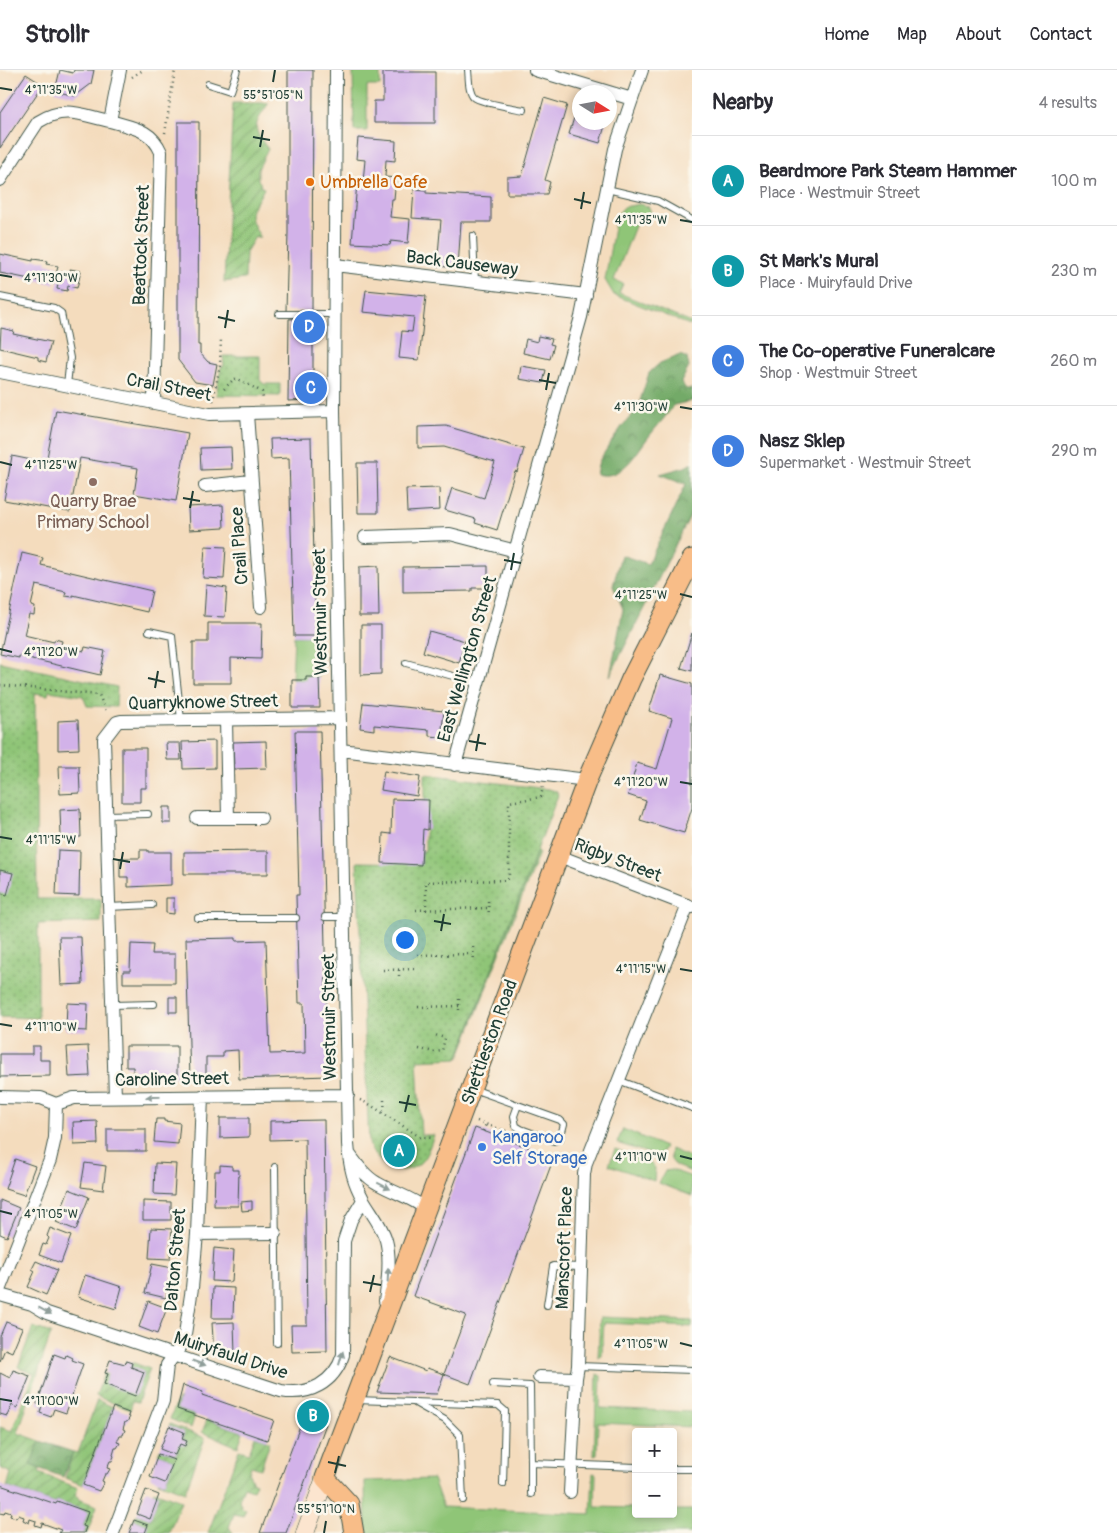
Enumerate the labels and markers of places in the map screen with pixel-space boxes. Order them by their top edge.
place label: Umbrella Cafe [320,171,427,194]
marker: Umbrella Cafe [304,176,316,188]
pin: D [293,308,325,346]
pin: C [295,369,327,407]
marker: Quarry Brae Primary School [87,476,99,488]
place label: Quarry Brae Primary School [37,490,149,534]
place label: Kangaroo Self Storage [492,1126,587,1170]
pin: A [383,1132,415,1170]
marker: Kangaroo Self Storage [476,1141,488,1153]
pin: B [297,1397,329,1435]

